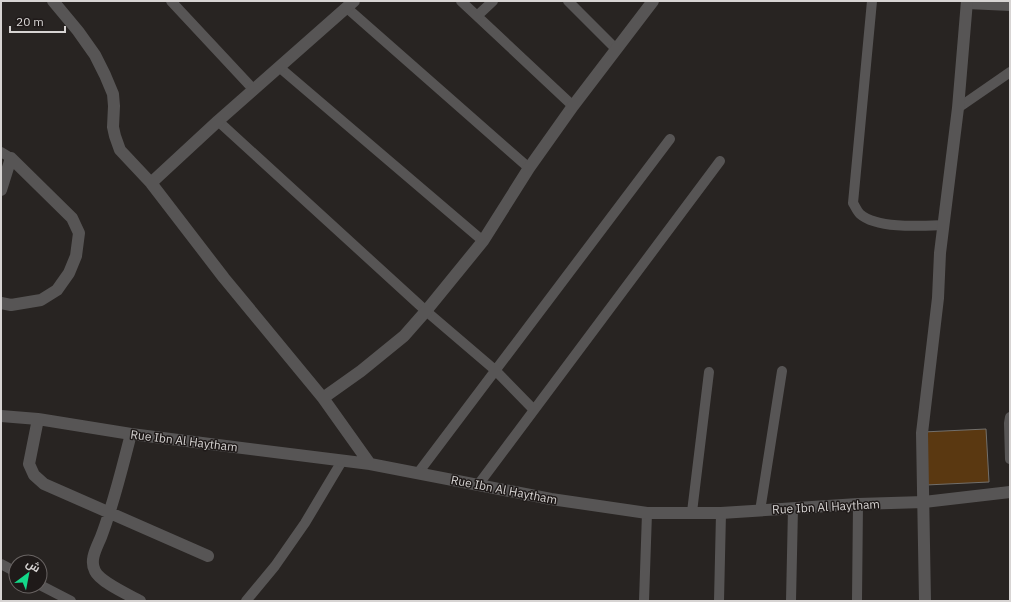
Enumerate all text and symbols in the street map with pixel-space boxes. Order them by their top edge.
scale bar [10,8,65,34]
text: 20 m [16,14,44,29]
street label: Rue Ibn Al Haytham [130,426,239,455]
street label: Rue Ibn Al Haytham [450,472,558,507]
street label: Rue Ibn Al Haytham [772,496,880,517]
north arrow [8,554,48,594]
text: ش [24,556,43,575]

